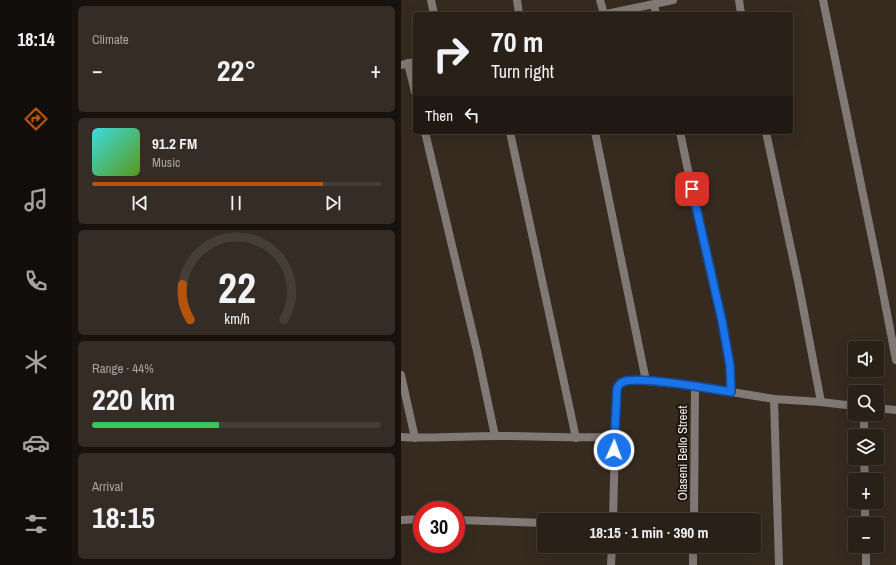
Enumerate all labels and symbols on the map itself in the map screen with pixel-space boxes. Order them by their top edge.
pin [675,172,709,206]
street label: Olaseni Bello Street [674,406,691,500]
position arrow [593,429,635,471]
speed limit sign: 30 [413,501,465,553]

